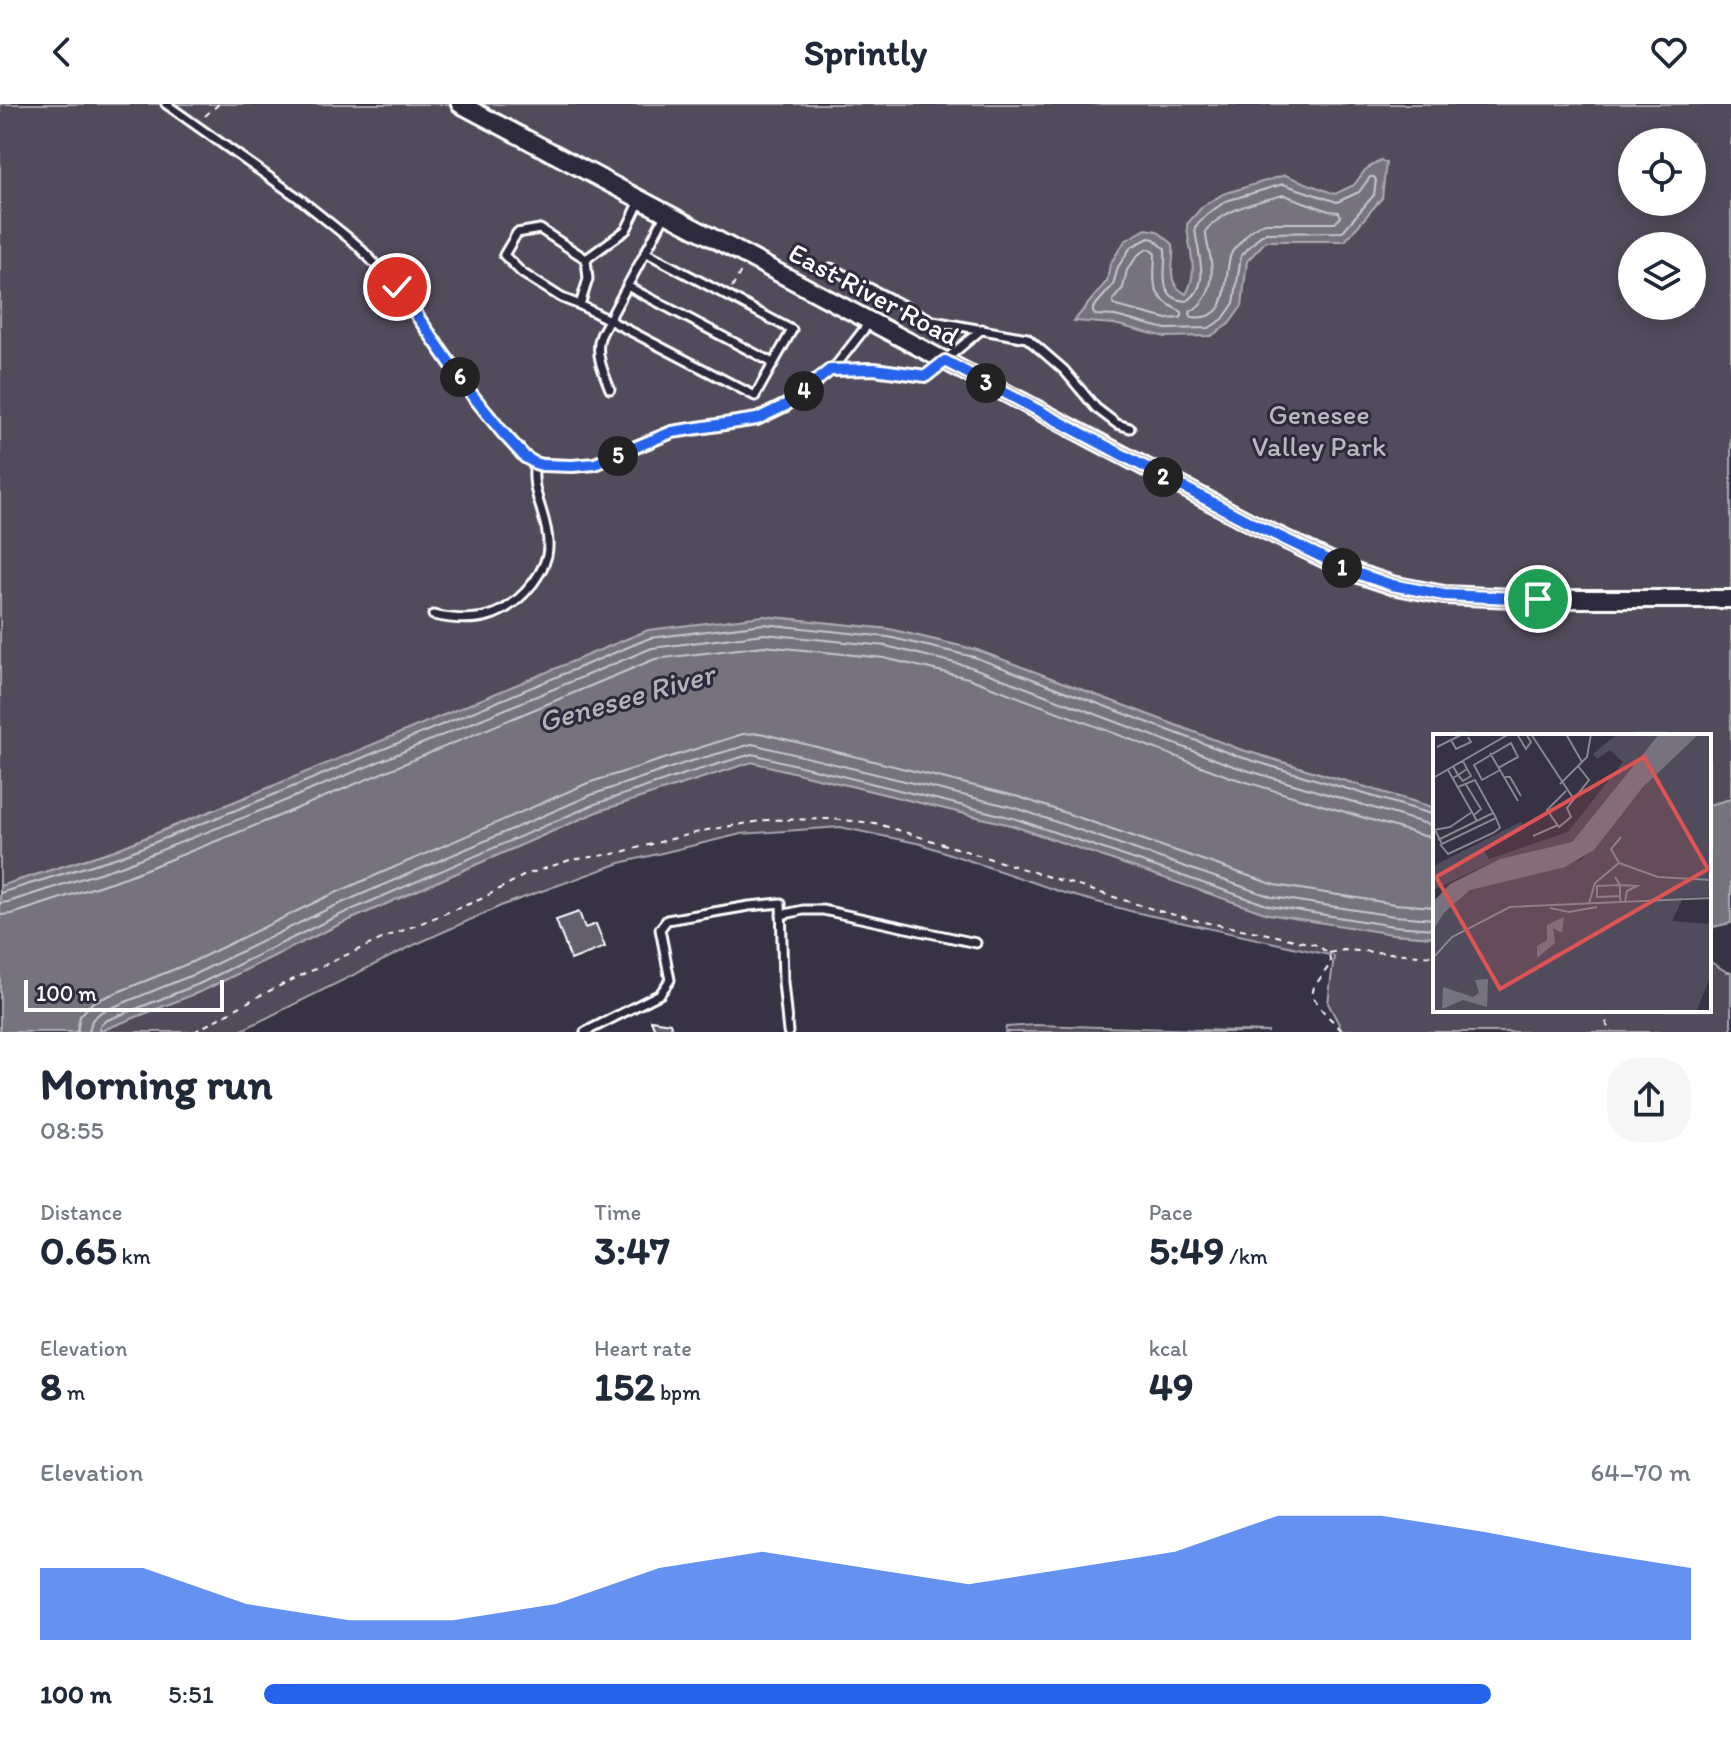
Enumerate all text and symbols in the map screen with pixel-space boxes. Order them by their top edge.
icon: back [40,30,84,74]
icon: heart [1647,30,1691,74]
text: Sprintly [804,31,927,74]
map controls [1618,128,1706,320]
button: locate [1618,128,1706,216]
button: layers [1618,232,1706,320]
street label: East River Road [783,235,965,353]
pin [363,253,431,321]
icon: check [375,265,419,309]
pin: 6 [440,357,480,397]
text: 6 [454,363,466,390]
pin: 3 [966,363,1006,403]
text: 3 [980,369,992,396]
pin: 4 [784,371,824,411]
text: 4 [797,377,811,404]
park label: Genesee Valley Park [1252,397,1386,463]
pin: 5 [598,436,638,476]
text: 5 [612,442,624,469]
pin: 2 [1143,457,1183,497]
text: 2 [1157,463,1169,490]
pin: 1 [1322,548,1362,588]
text: 1 [1337,554,1347,581]
pin [1504,565,1572,633]
icon: arrive [1516,577,1560,621]
water label: Genesee River [534,654,721,740]
inset map [1433,734,1711,1012]
scale bar [24,976,224,1012]
text: 100 m [36,980,97,1007]
text: Morning run [40,1057,273,1110]
button: share [1607,1058,1691,1142]
text: 08:55 [40,1114,104,1146]
text: Distance [40,1199,122,1226]
text: Time [594,1199,641,1226]
text: Pace [1149,1199,1193,1226]
text: 0.65 [40,1226,117,1274]
text: 3:47 [594,1226,670,1274]
text: 5:49 [1149,1226,1224,1274]
text: km [117,1243,151,1270]
text: /km [1224,1243,1268,1270]
text: Elevation [40,1335,127,1362]
text: Heart rate [594,1335,692,1362]
text: kcal [1149,1335,1188,1362]
text: 8 [40,1362,62,1410]
text: 152 [594,1362,655,1410]
text: 49 [1149,1362,1194,1410]
text: m [62,1379,85,1406]
text: bpm [655,1379,701,1406]
text: Elevation [40,1456,143,1488]
text: 64–70 m [1590,1456,1691,1488]
text: 100 m [40,1678,112,1710]
text: 5:51 [168,1678,214,1710]

